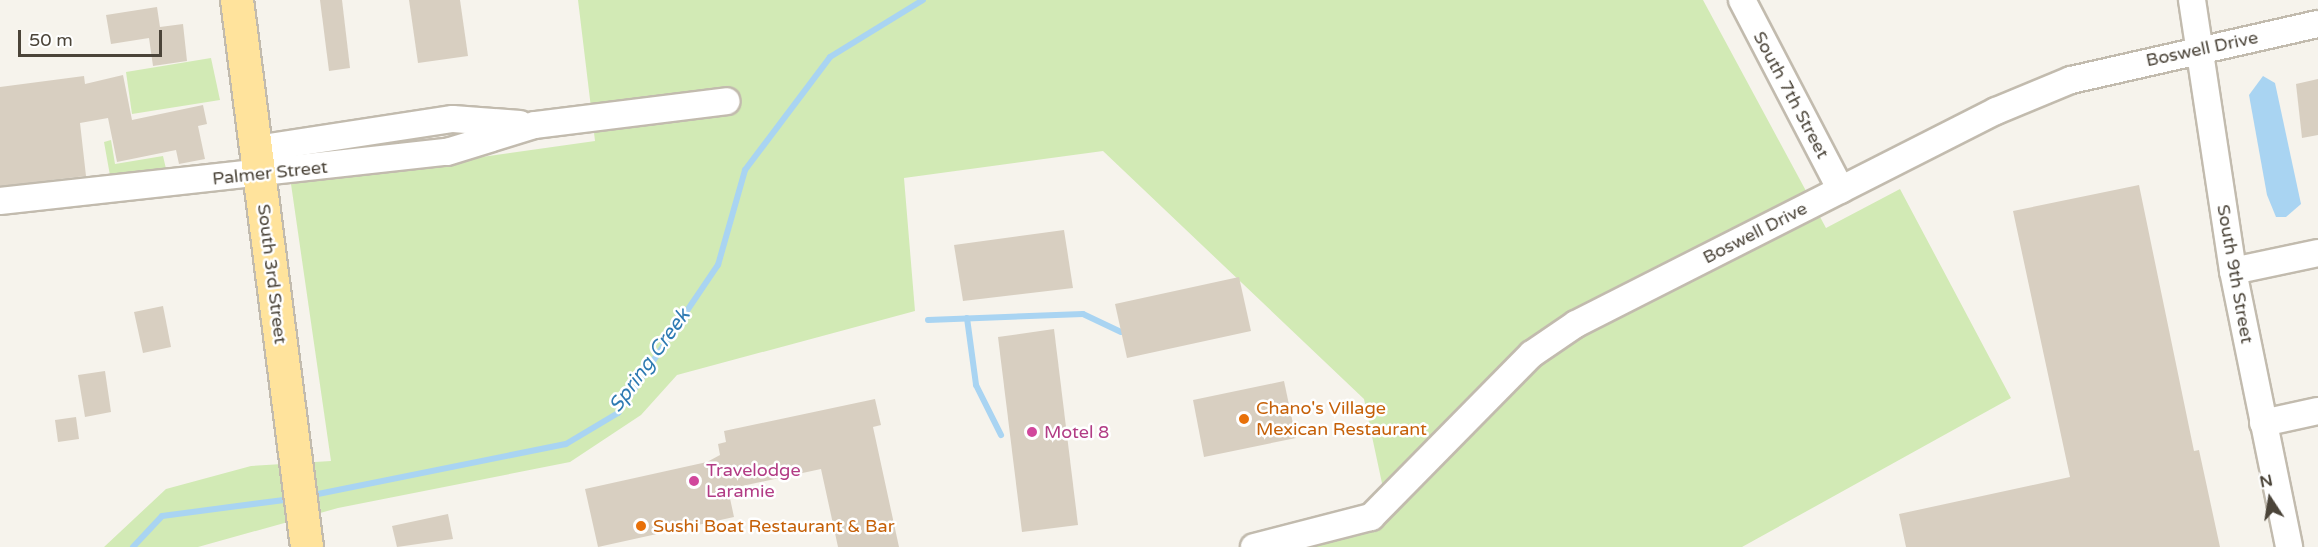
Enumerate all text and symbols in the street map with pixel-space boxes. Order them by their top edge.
scale bar [21,18,165,56]
street label: Boswell Drive [2144,27,2260,71]
street label: South 7th Street [1748,28,1834,162]
text: 50 m [29,29,73,51]
street label: Palmer Street [211,156,329,190]
street label: Boswell Drive [1699,197,1811,269]
street label: South 3rd Street [253,203,291,345]
street label: South 9th Street [2212,203,2258,345]
water label: Spring Creek [604,305,696,417]
place label: Chano's Village Mexican Restaurant [1256,398,1427,440]
marker: Chano's Village Mexican Restaurant [1237,412,1251,426]
place label: Motel 8 [1044,421,1109,443]
marker: Motel 8 [1025,425,1039,439]
place label: Travelodge Laramie [706,460,801,502]
north arrow [2240,469,2300,529]
text: N [2258,470,2275,493]
marker: Travelodge Laramie [687,474,701,488]
place label: Sushi Boat Restaurant & Bar [653,515,895,537]
marker: Sushi Boat Restaurant & Bar [634,519,648,533]

